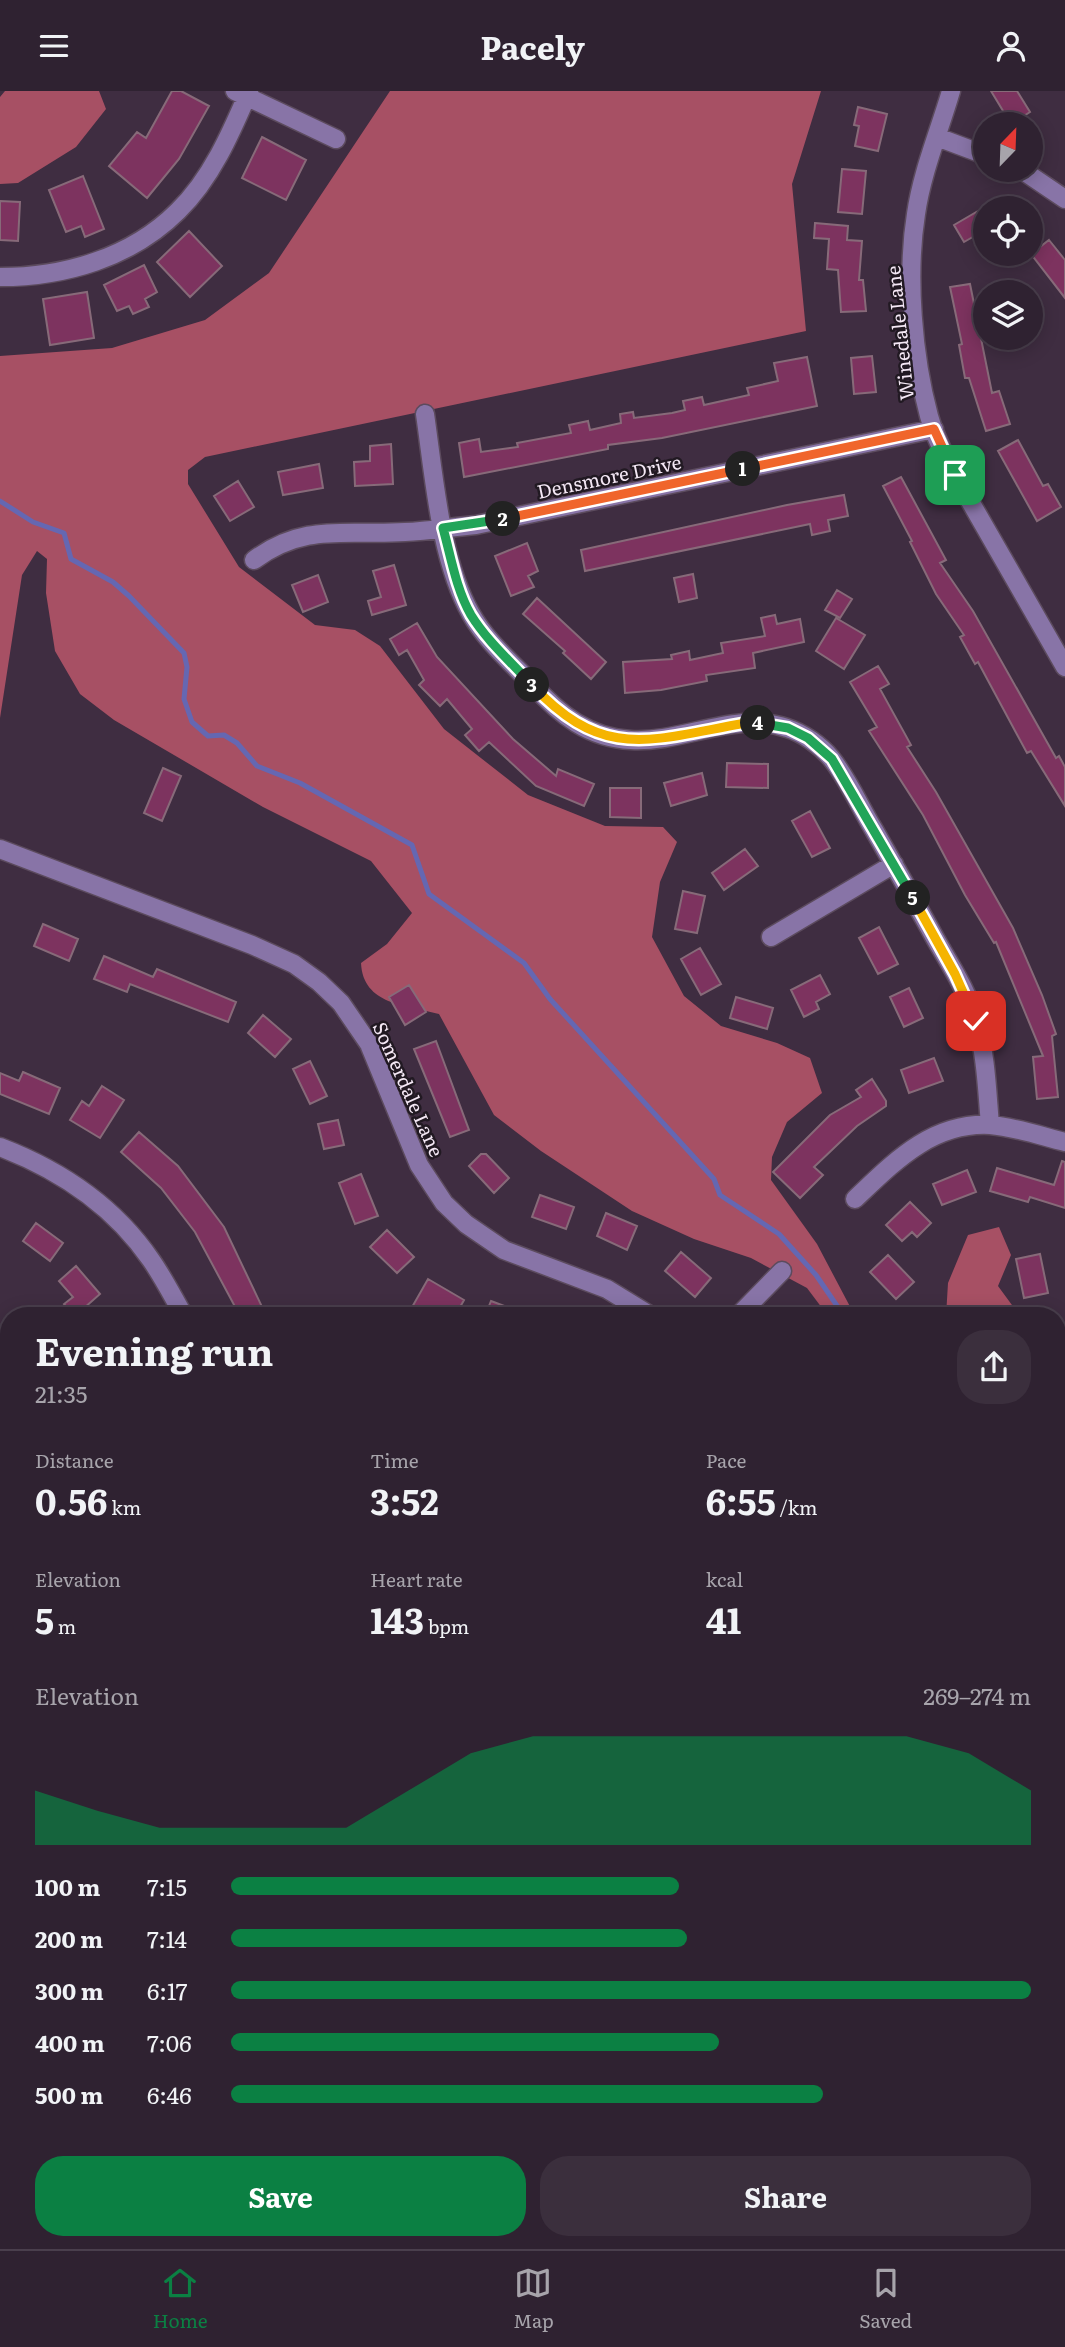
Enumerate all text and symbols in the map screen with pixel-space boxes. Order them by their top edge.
text: Pacely [480,22,585,70]
icon: menu [35,27,73,65]
icon: person [992,27,1030,65]
north arrow [973,112,1043,182]
map controls [973,112,1043,350]
button: locate [973,196,1043,266]
street label: Winedale Lane [878,264,920,402]
button: layers [973,280,1043,350]
pin [925,445,985,505]
street label: Densmore Drive [534,447,684,505]
pin: 1 [726,451,760,487]
text: 1 [739,454,746,482]
icon: arrive [936,456,974,494]
pin: 2 [486,501,520,537]
text: 2 [497,504,508,532]
pin: 3 [514,667,550,703]
text: 3 [526,670,537,698]
pin: 4 [740,705,776,741]
text: 4 [752,708,763,736]
pin: 5 [895,881,930,915]
text: 5 [907,883,918,911]
pin [946,991,1006,1051]
icon: check [957,1002,995,1040]
street label: Somerdale Lane [367,1017,451,1161]
text: Evening run [35,1321,273,1378]
button: share [957,1330,1031,1404]
text: 21:35 [35,1376,88,1410]
text: Distance [35,1446,114,1474]
text: Time [370,1446,419,1474]
text: Pace [706,1446,746,1474]
text: 0.56 [35,1474,108,1526]
text: 3:52 [370,1474,439,1526]
text: 6:55 [706,1474,776,1526]
text: km [108,1493,141,1521]
text: /km [776,1493,818,1521]
text: Elevation [35,1565,121,1593]
text: Heart rate [370,1565,463,1593]
text: kcal [706,1565,743,1593]
text: 5 [35,1593,54,1645]
text: 143 [370,1593,424,1645]
text: 41 [706,1593,741,1645]
text: m [54,1612,76,1640]
text: bpm [424,1612,469,1640]
text: Elevation [35,1678,139,1712]
text: 269–274 m [923,1678,1031,1712]
text: 100 m [35,1869,100,1903]
text: 7:15 [147,1869,187,1903]
text: 200 m [35,1921,103,1955]
text: 7:14 [147,1921,187,1955]
text: 300 m [35,1973,104,2007]
text: 6:17 [147,1973,187,2007]
text: 400 m [35,2025,105,2059]
text: 7:06 [147,2025,192,2059]
text: 500 m [35,2077,103,2111]
text: 6:46 [147,2077,192,2111]
button: Save [35,2156,526,2236]
button: Share [540,2156,1031,2236]
tab: Home [153,2264,208,2334]
tab: Map [513,2264,554,2334]
tab: Saved [859,2264,912,2334]

